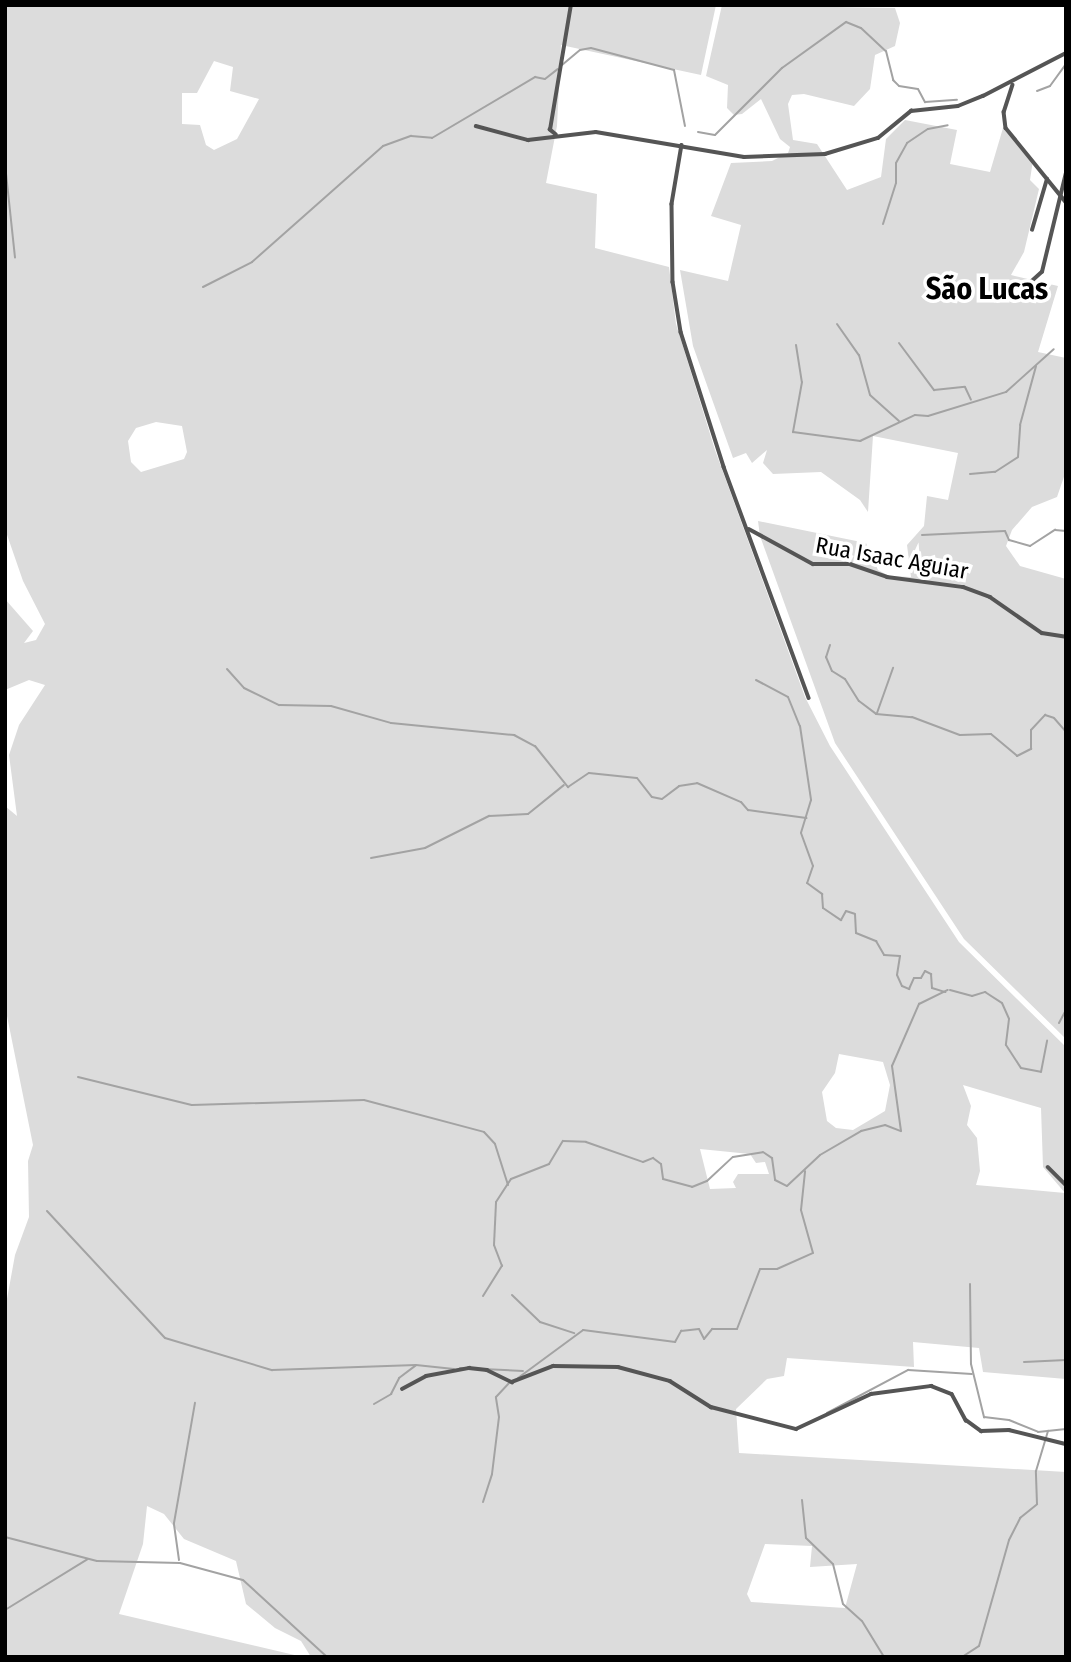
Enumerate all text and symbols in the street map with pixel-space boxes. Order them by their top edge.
district label: São Lucas [926,271,1048,307]
street label: Rua Isaac Aguiar [814,531,970,585]

